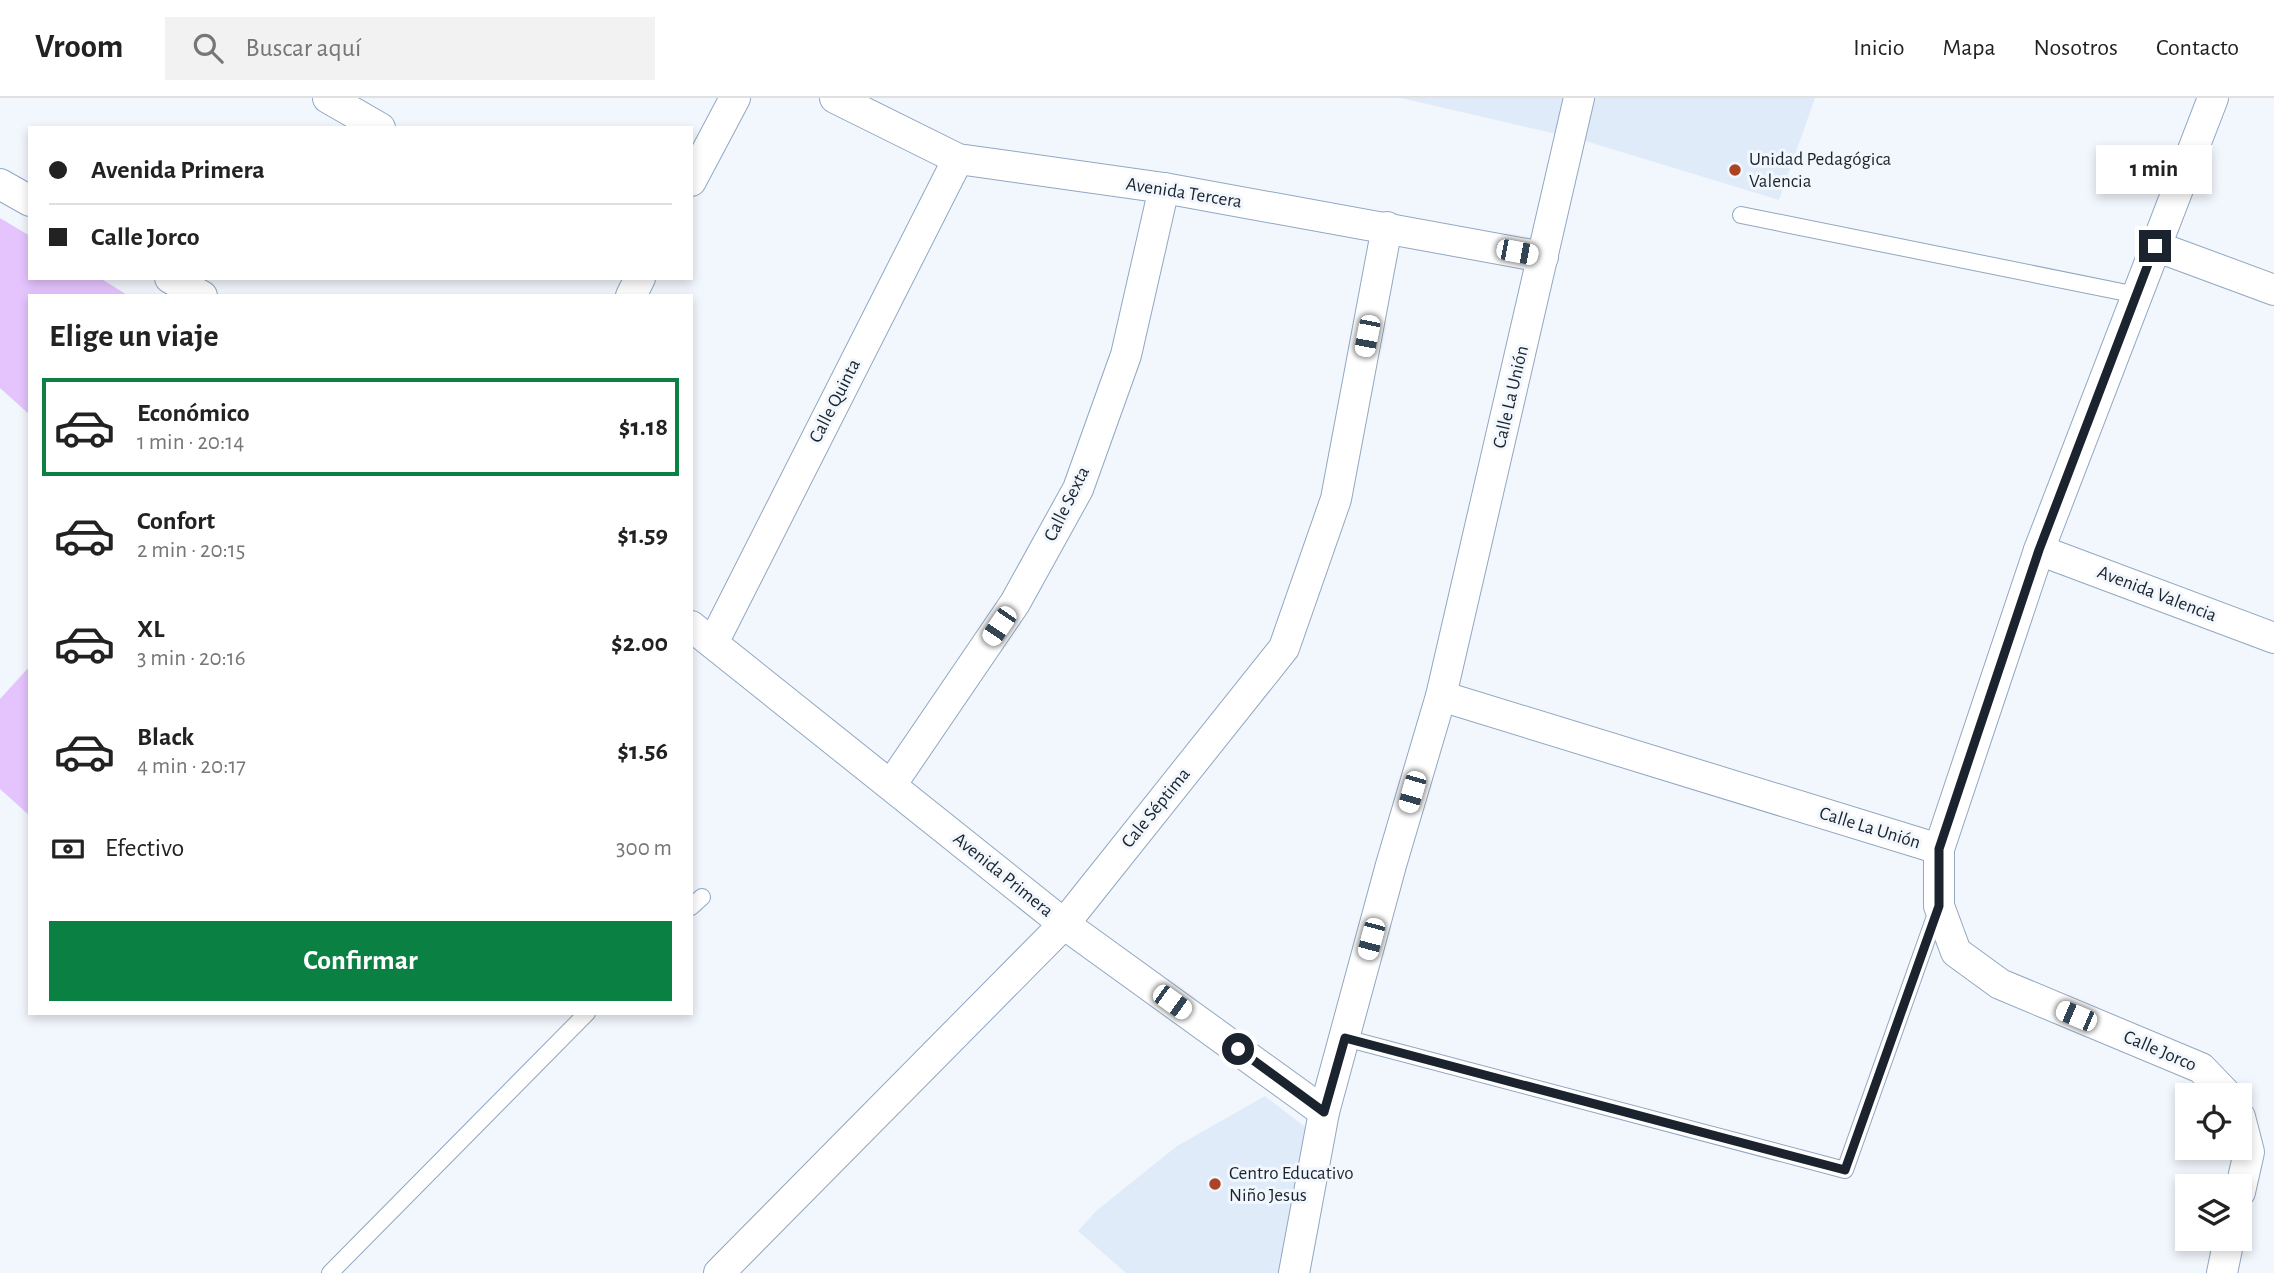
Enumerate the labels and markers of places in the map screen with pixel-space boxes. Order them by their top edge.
place label: Unidad Pedagógica Valencia [1749,150,1892,191]
marker: Unidad Pedagógica Valencia [1727,162,1743,178]
place label: Centro Educativo Niño Jesus [1229,1164,1354,1205]
marker: Centro Educativo Niño Jesus [1207,1176,1223,1192]

